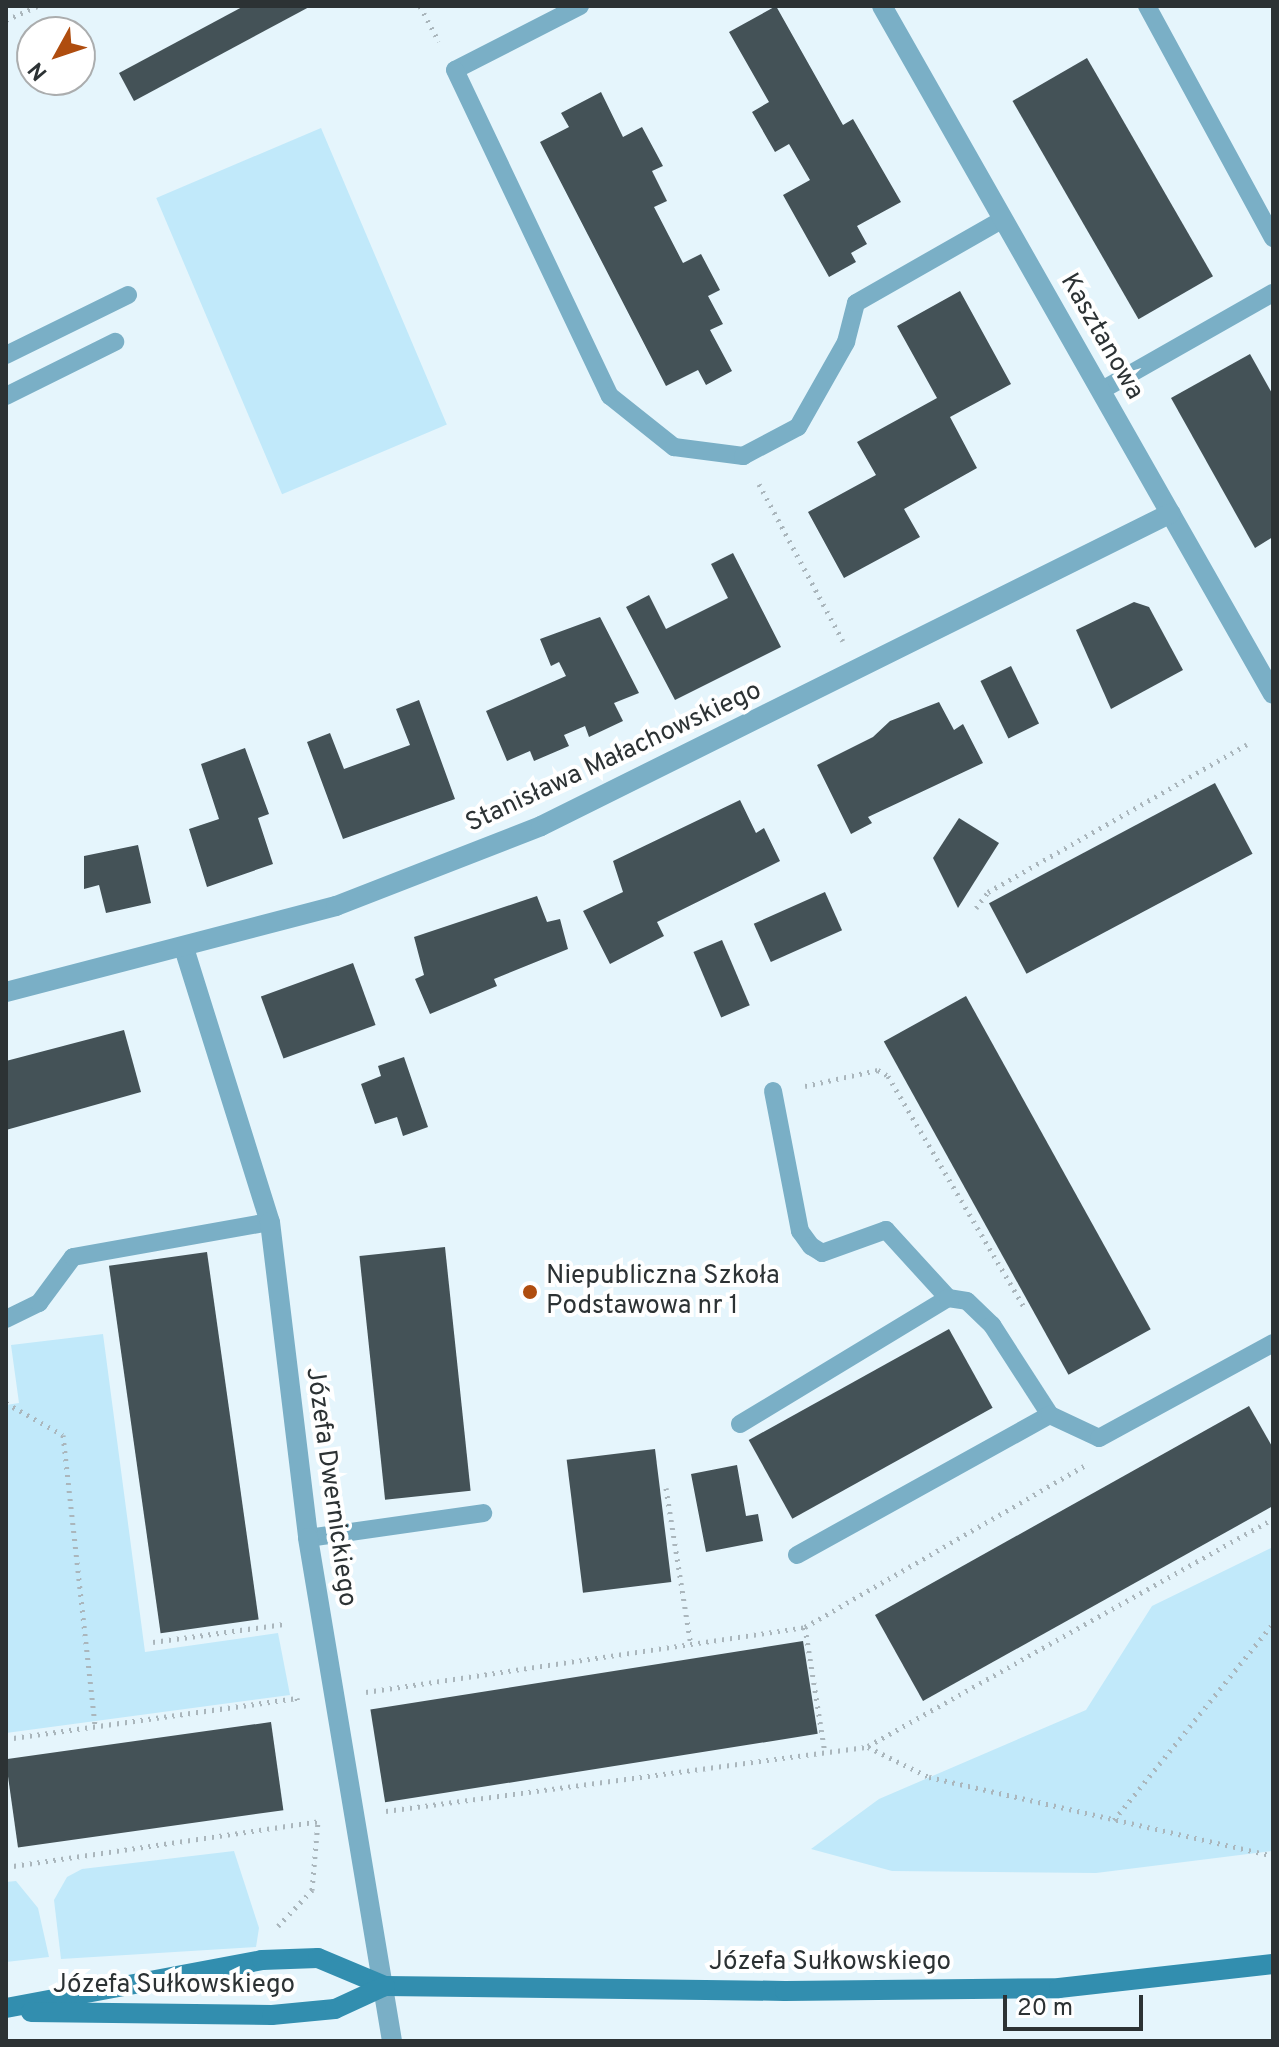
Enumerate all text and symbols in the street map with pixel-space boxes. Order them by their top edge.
north arrow [16,16,96,96]
text: N [23,56,54,85]
street label: Kasztanowa [1052,268,1150,406]
street label: Stanisława Małachowskiego [461,676,767,840]
place label: Niepubliczna Szkoła Podstawowa nr 1 [546,1261,780,1322]
marker: Niepubliczna Szkoła Podstawowa nr 1 [521,1283,539,1301]
street label: Józefa Dwernickiego [298,1365,362,1609]
street label: Józefa Sułkowskiego [709,1947,951,1979]
street label: Józefa Sułkowskiego [53,1970,295,2002]
scale bar [1007,1979,1147,2029]
text: 20 m [1017,1994,1073,2024]

